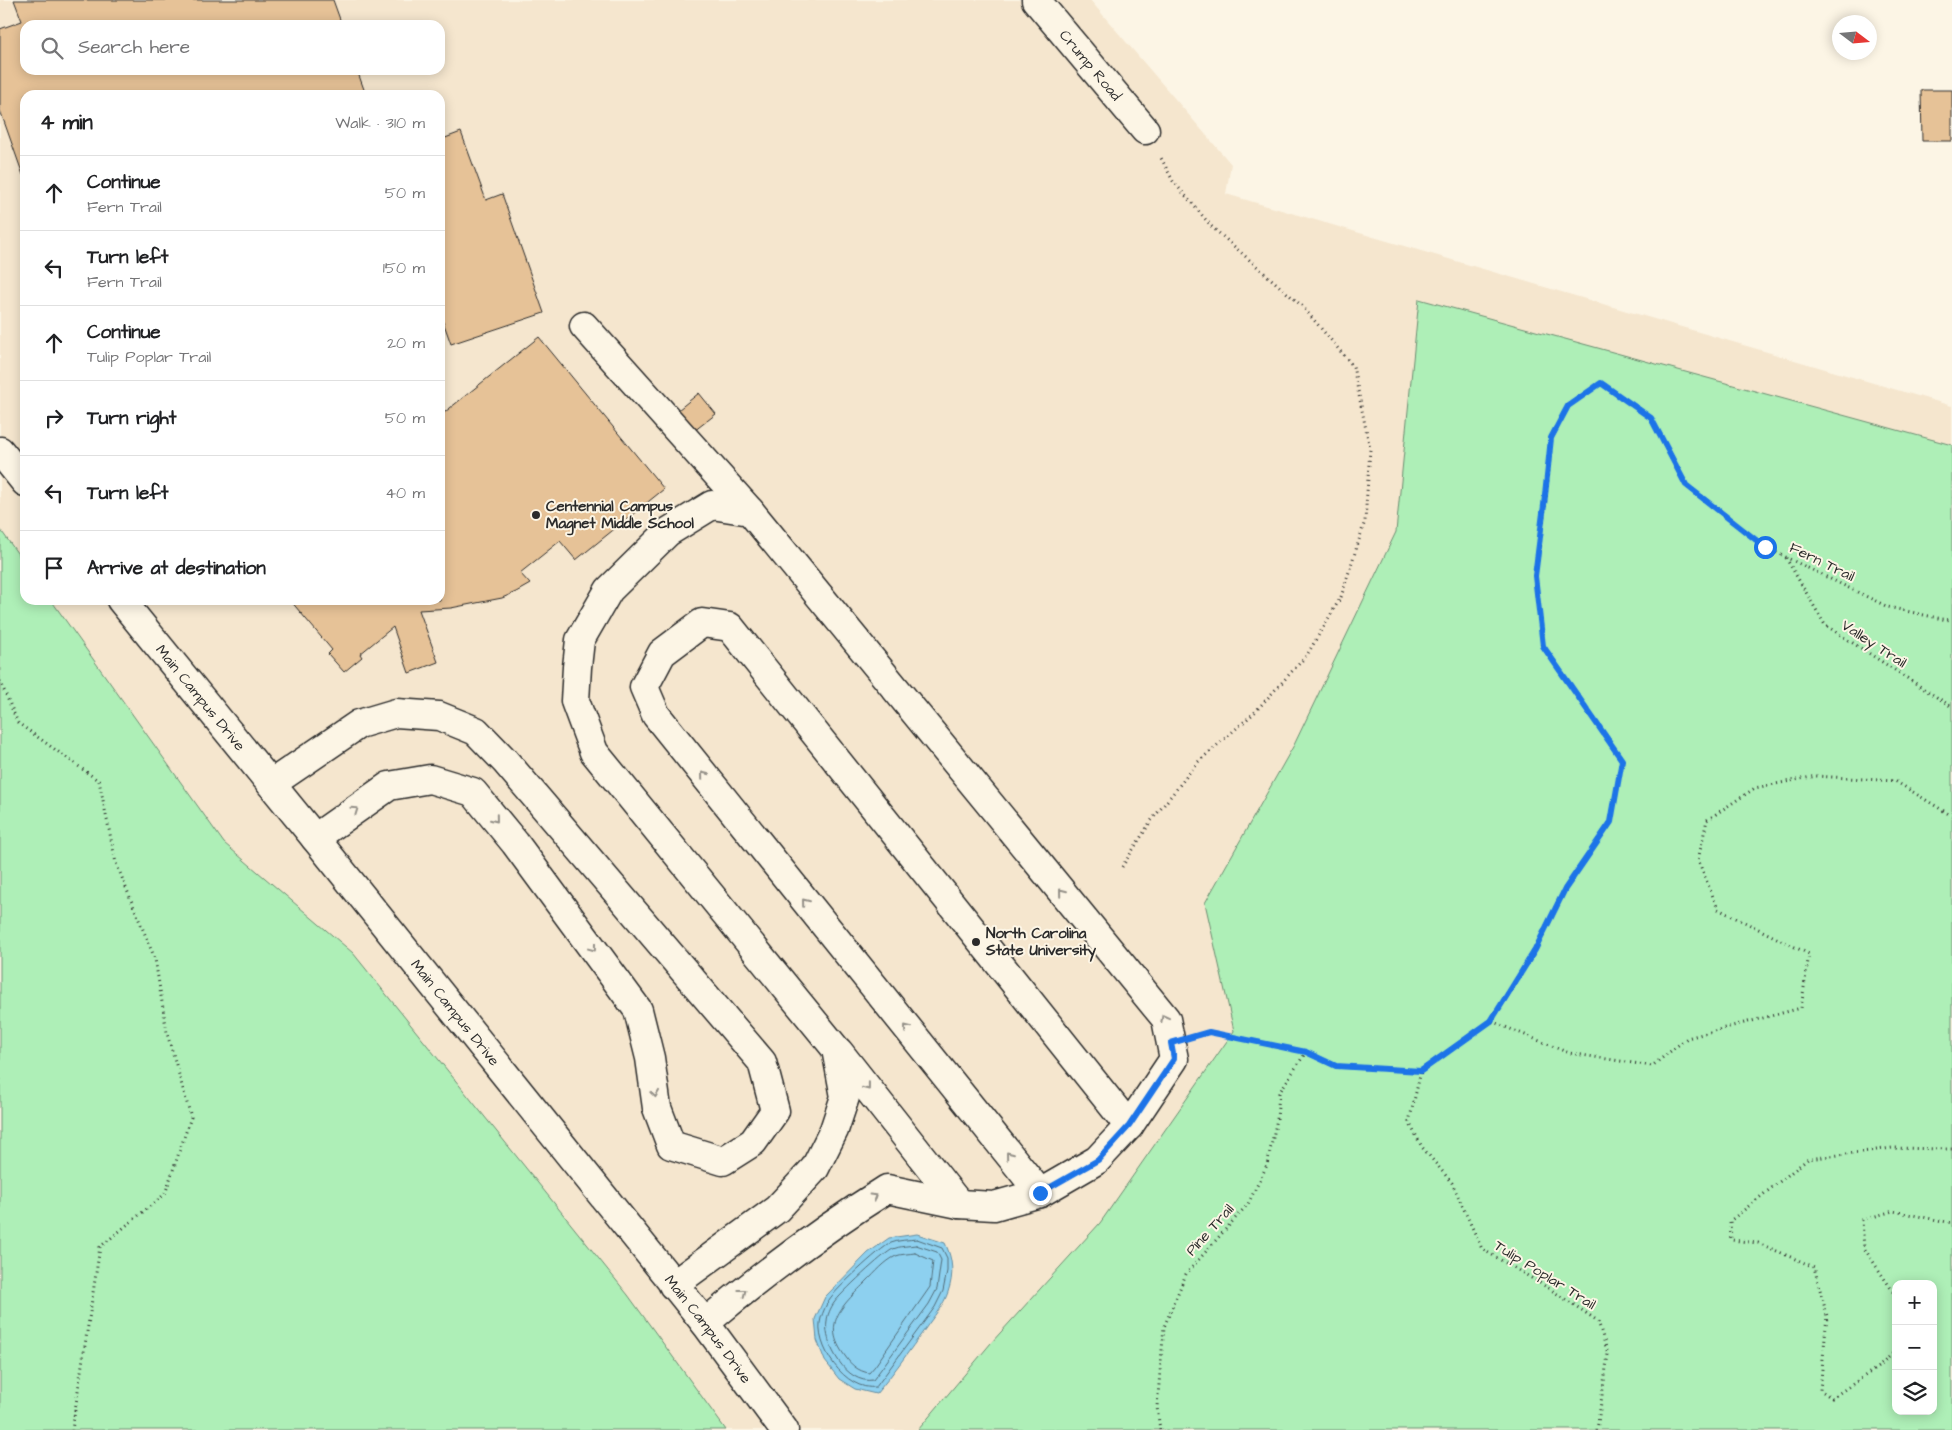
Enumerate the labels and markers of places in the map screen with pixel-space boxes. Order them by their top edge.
place label: Centennial Campus Magnet Middle School [546,496,694,536]
marker: Centennial Campus Magnet Middle School [530,509,542,521]
place label: North Carolina State University [985,923,1097,962]
marker: North Carolina State University [970,936,982,948]

